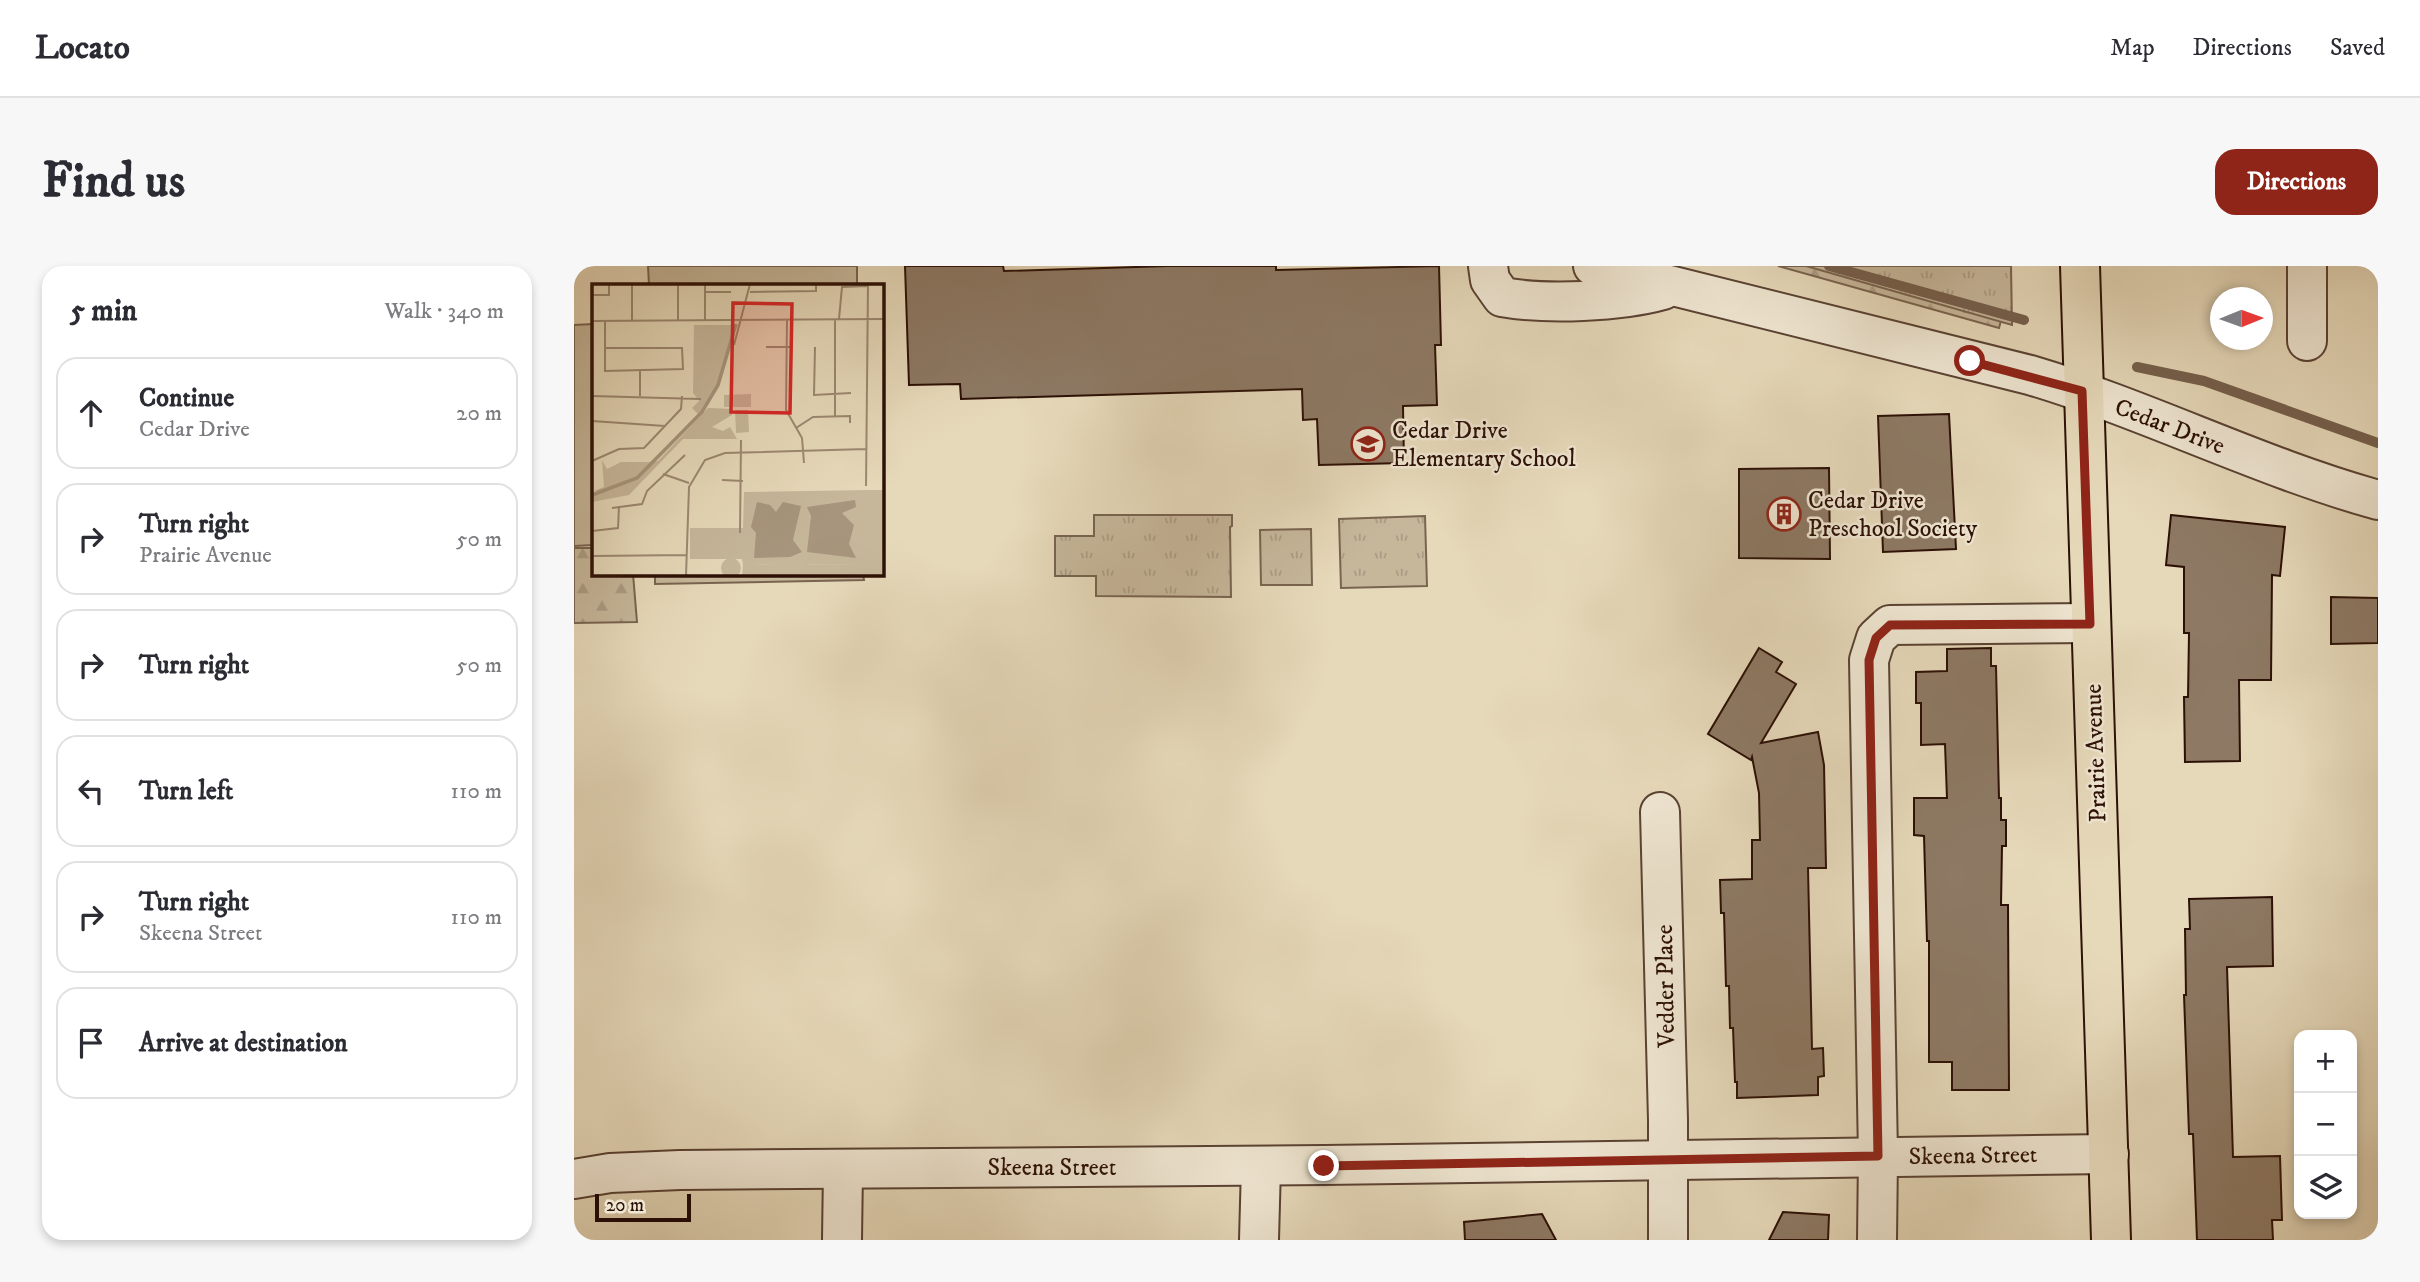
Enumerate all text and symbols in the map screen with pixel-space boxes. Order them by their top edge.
text: Locato [35,28,130,69]
text: Map [2110,33,2155,63]
text: Directions [2193,33,2292,63]
text: Saved [2330,33,2385,63]
button: Directions [2215,149,2378,215]
text: Find us [42,151,185,213]
inset map [592,284,884,576]
north arrow [2210,287,2273,350]
text: 5 min [70,293,137,330]
text: Walk · 340 m [384,297,504,326]
route start [1954,345,1985,376]
text: Continue [139,382,234,415]
street label: Cedar Drive [2110,392,2229,462]
icon: ahead [72,394,110,432]
text: 20 m [456,399,502,428]
text: Cedar Drive [139,415,250,444]
place label: Cedar Drive Elementary School [1392,416,1576,474]
school or university icon: Cedar Drive Elementary School [1349,425,1387,463]
place label: Cedar Drive Preschool Society [1808,486,1978,544]
building icon: Cedar Drive Preschool Society [1765,495,1803,533]
text: Turn right [139,508,249,541]
icon: right [72,520,110,558]
text: 50 m [456,525,502,554]
text: Prairie Avenue [139,541,272,570]
icon: right [72,646,110,684]
text: Turn right [139,649,249,682]
text: 50 m [456,651,502,680]
street label: Prairie Avenue [2079,683,2113,823]
icon: left [72,772,110,810]
text: Turn left [139,775,233,808]
text: 110 m [451,777,502,806]
text: Turn right [139,886,249,919]
icon: right [72,898,110,936]
text: 110 m [451,903,502,932]
text: Skeena Street [139,919,262,948]
street label: Vedder Place [1650,924,1682,1049]
icon: arrive [72,1024,110,1062]
text: Arrive at destination [139,1027,348,1060]
map controls [2294,1030,2357,1219]
button: + [2294,1030,2357,1093]
button: − [2294,1093,2357,1156]
street label: Skeena Street [1908,1140,2038,1172]
route end [1308,1150,1339,1181]
street label: Skeena Street [988,1153,1117,1183]
button: layers [2294,1156,2357,1219]
scale bar [595,1191,691,1223]
text: 20 m [606,1194,644,1217]

